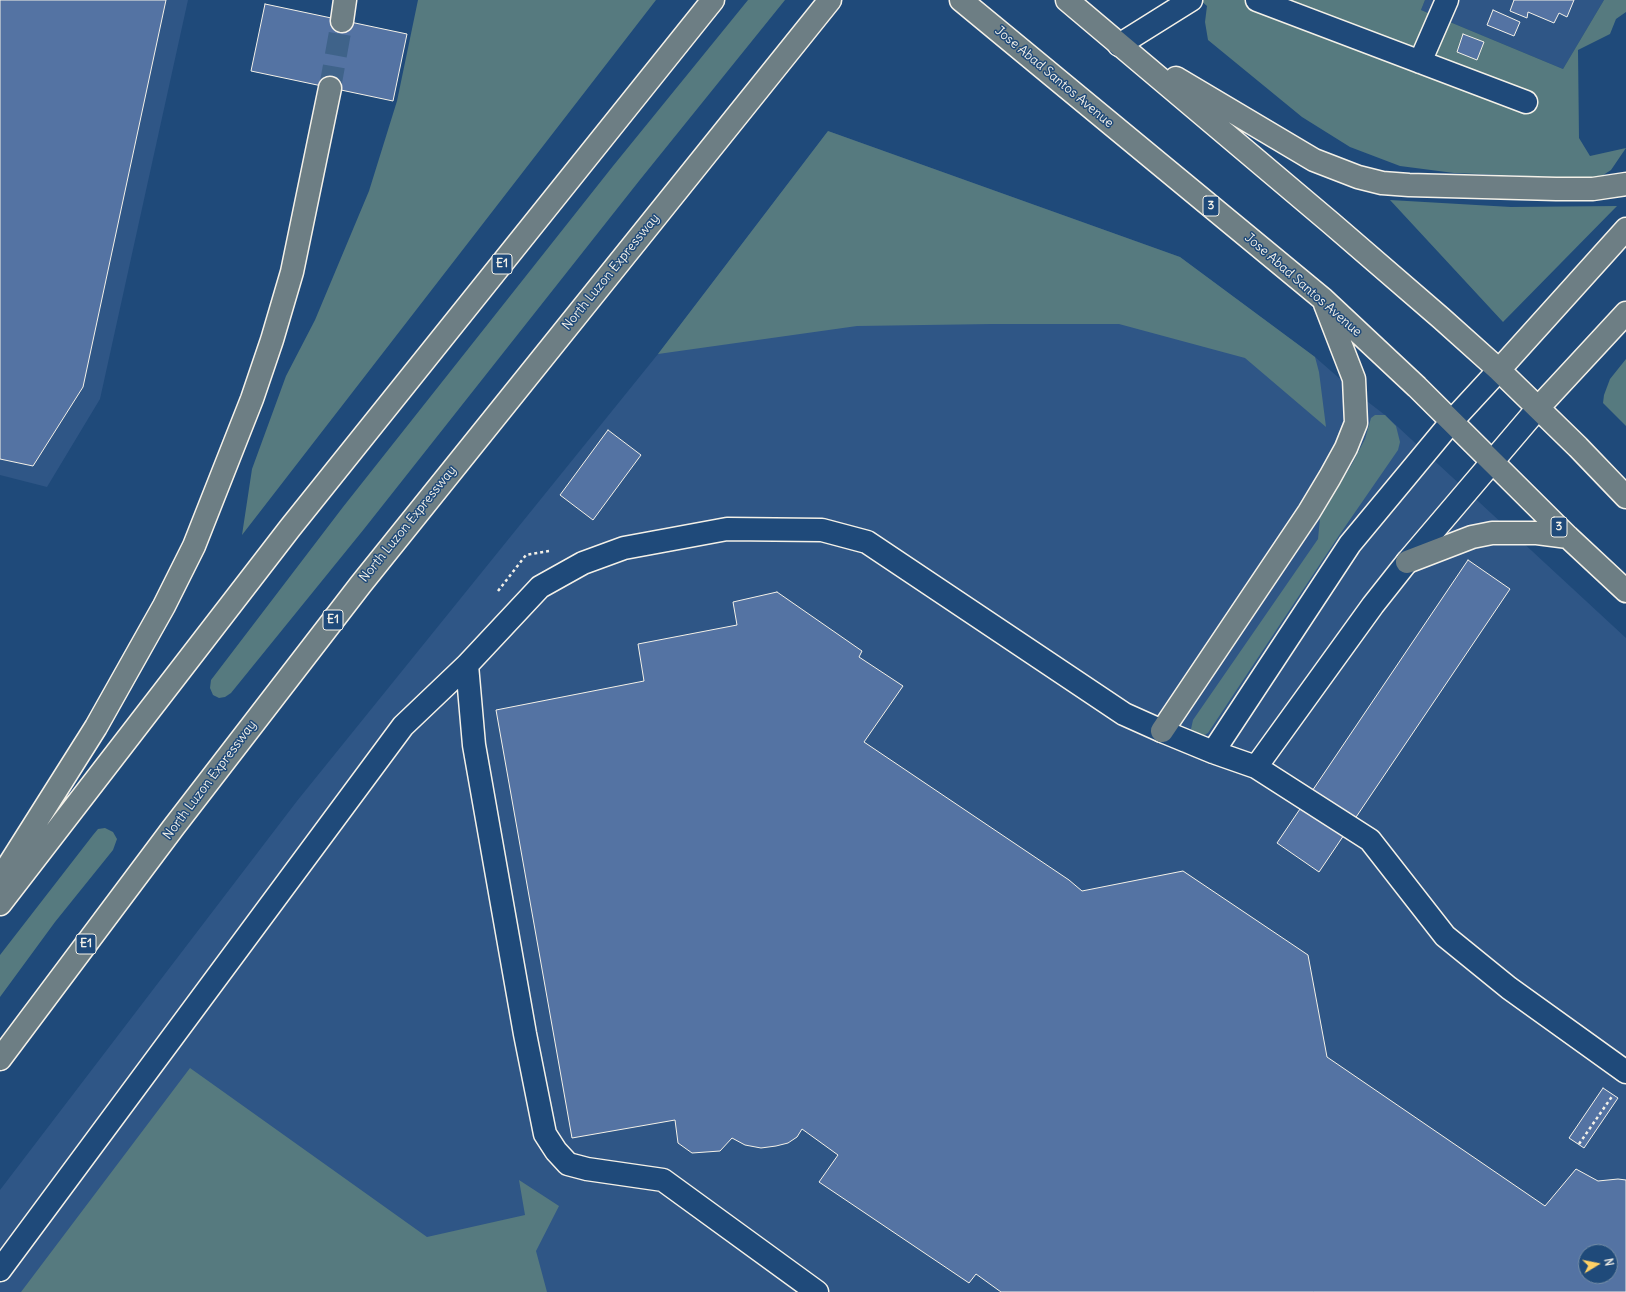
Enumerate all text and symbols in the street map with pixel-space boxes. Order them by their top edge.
street label: Jose Abad Santos Avenue [992,23,1116,131]
road number: 3 [1203,196,1219,216]
street label: North Luzon Expressway [559,211,663,333]
street label: Jose Abad Santos Avenue [1241,230,1365,340]
road number: E1 [492,254,512,274]
street label: North Luzon Expressway [356,463,460,585]
road number: 3 [1551,517,1567,537]
road number: E1 [323,610,343,630]
street label: North Luzon Expressway [160,717,260,843]
road number: E1 [76,934,96,954]
north arrow [1578,1244,1618,1284]
text: N [1601,1257,1616,1267]

